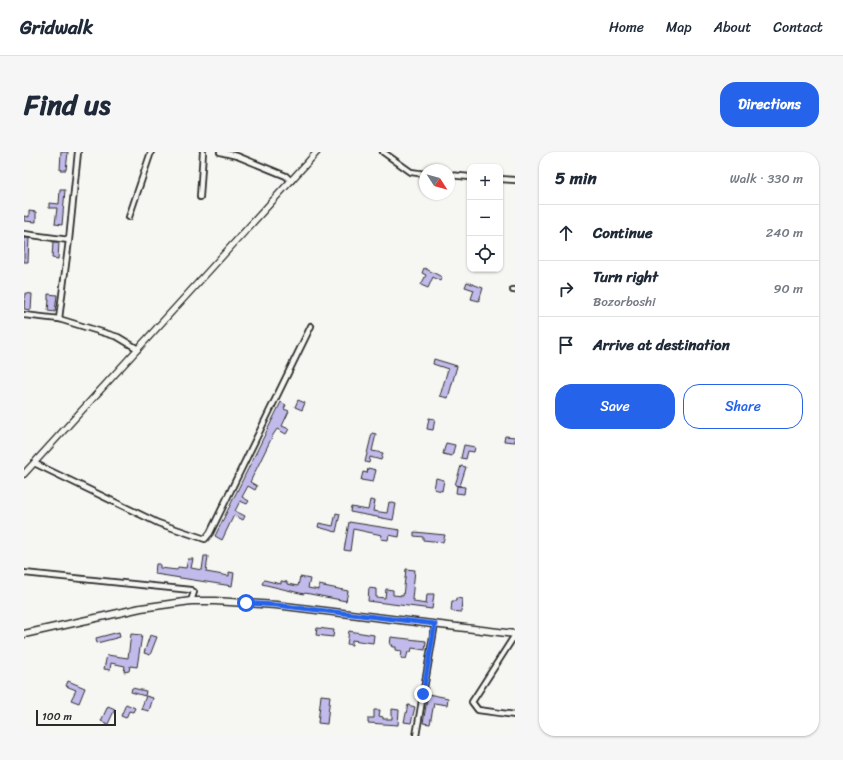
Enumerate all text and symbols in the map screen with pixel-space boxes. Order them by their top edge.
text: Gridwalk [20,11,93,44]
text: Home [609,15,644,40]
text: Map [666,15,692,40]
text: About [714,15,751,40]
text: Contact [773,15,823,40]
text: Find us [24,80,111,129]
button: Directions [720,82,819,127]
text: 5 min [555,163,597,193]
north arrow [419,164,455,200]
map controls [467,164,503,272]
button: + [467,164,503,200]
text: Walk · 330 m [730,167,803,190]
button: − [467,200,503,236]
text: Continue [593,220,653,246]
text: 240 m [766,221,803,244]
icon: ahead [555,222,577,244]
button: locate [467,236,503,272]
text: Turn right [593,264,658,290]
text: 90 m [773,277,803,300]
icon: right [555,278,577,300]
text: Bozorboshi [593,290,656,313]
text: Arrive at destination [593,332,730,358]
icon: arrive [555,334,577,356]
button: Save [555,384,675,429]
button: Share [683,384,803,429]
route start [237,594,255,612]
route end [414,685,432,703]
text: 100 m [42,707,72,726]
scale bar [36,708,116,727]

